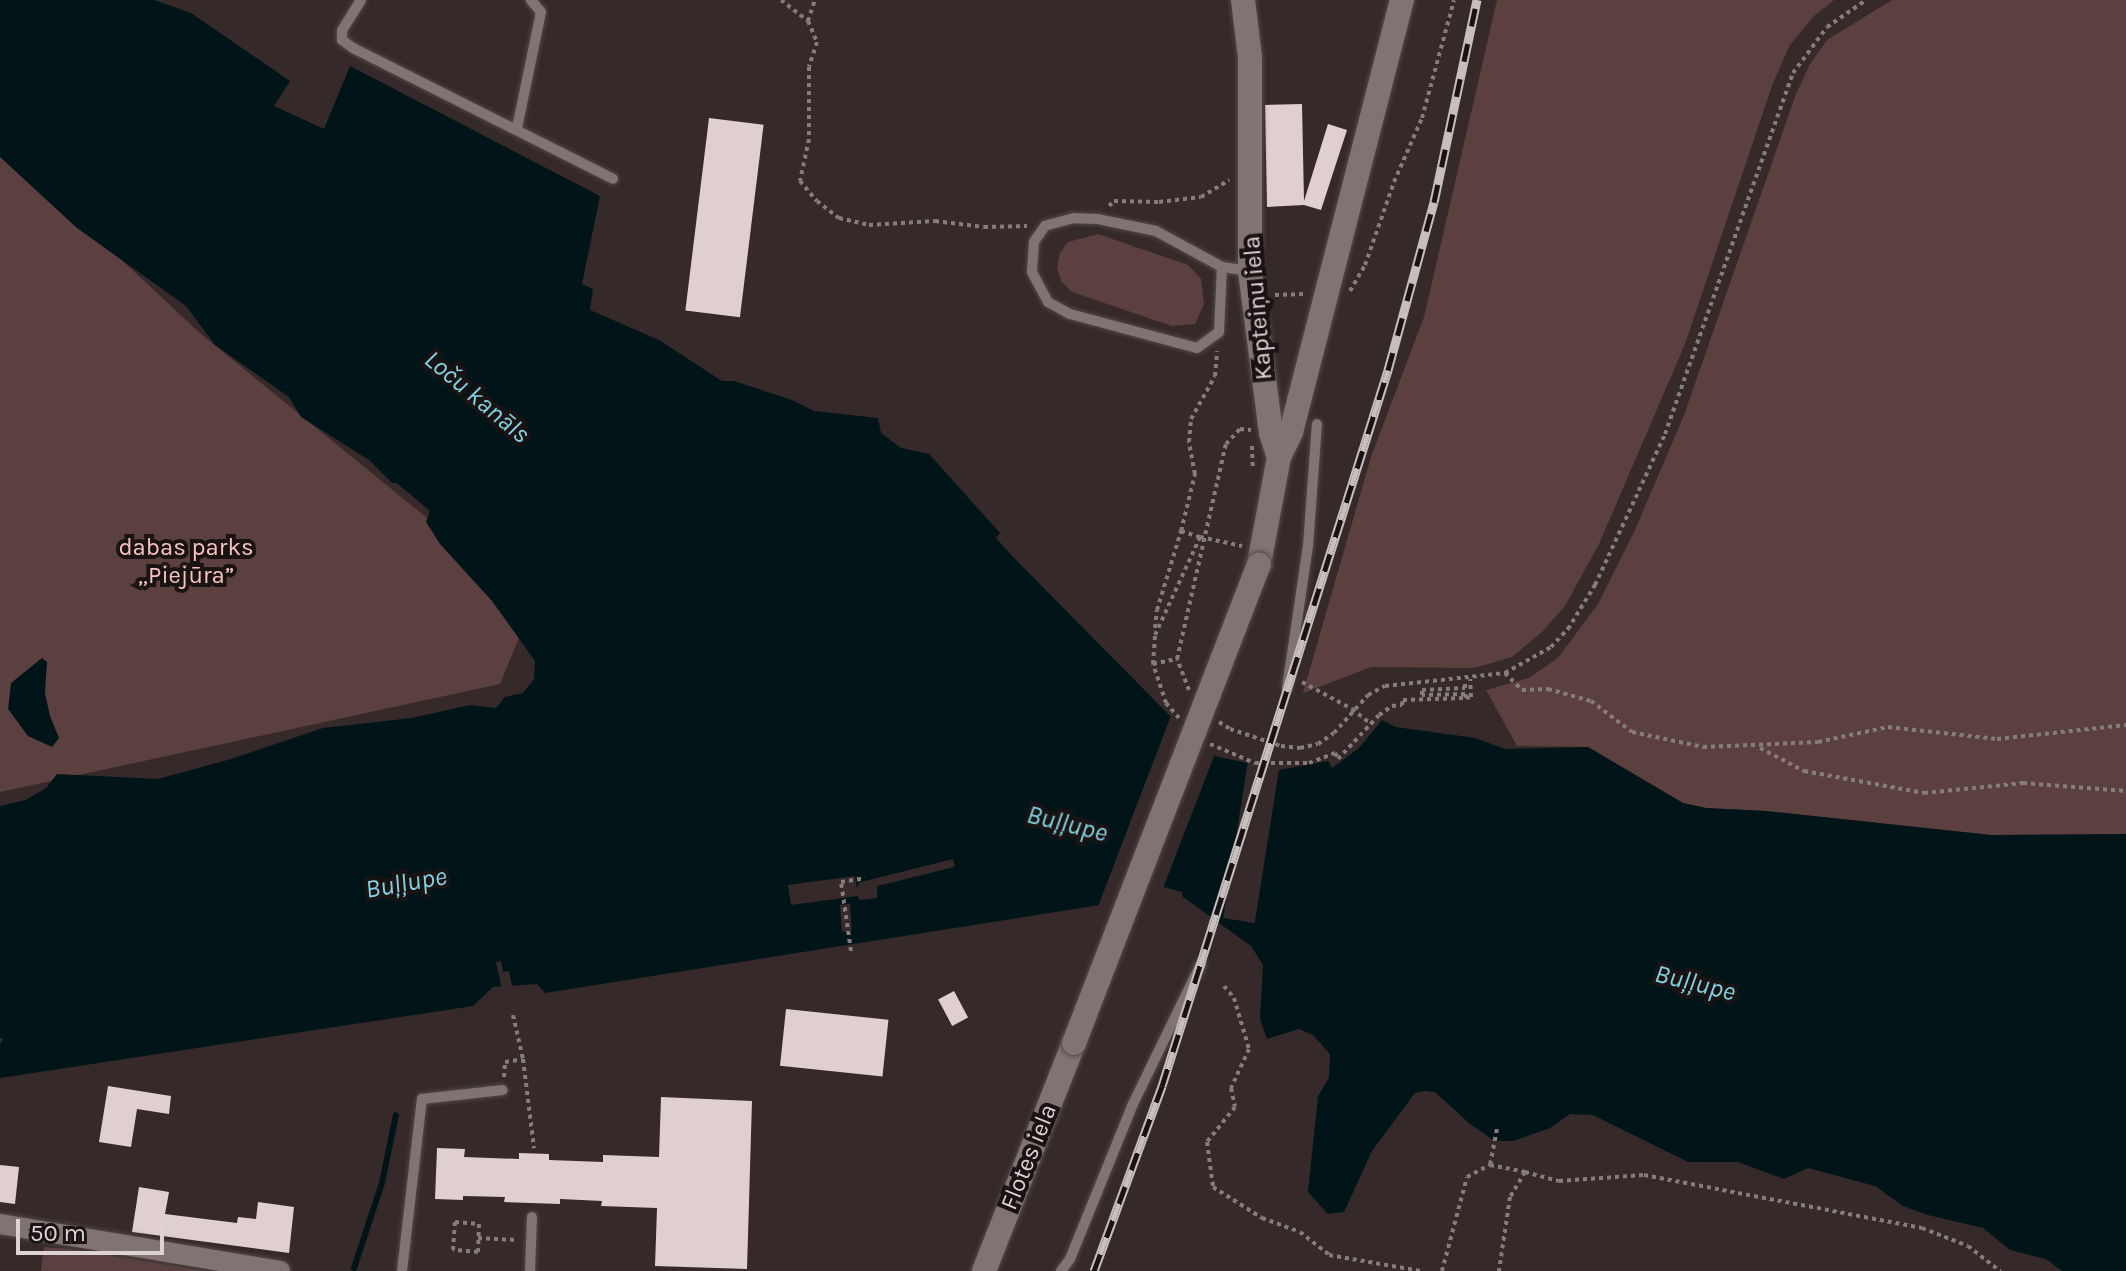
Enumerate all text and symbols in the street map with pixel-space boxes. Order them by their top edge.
street label: Kapteiņu iela [1237,235,1279,381]
water label: Loču kanāls [418,344,536,450]
park label: dabas parks „Piejūra” [118,534,254,590]
water label: Buļļupe [1023,799,1111,849]
water label: Buļļupe [363,861,449,905]
water label: Buļļupe [1651,958,1739,1008]
street label: Flotes iela [995,1100,1063,1214]
scale bar [20,1203,168,1253]
text: 50 m [30,1219,86,1247]

